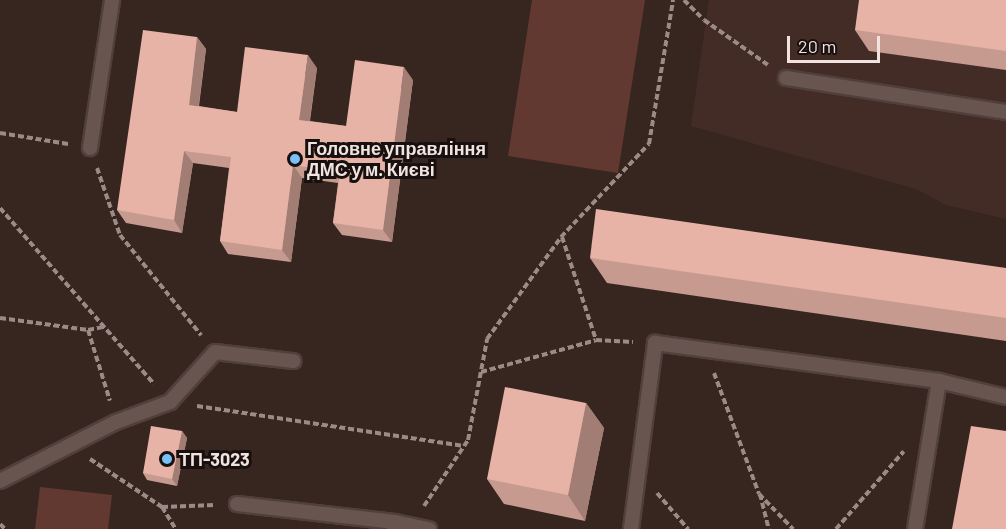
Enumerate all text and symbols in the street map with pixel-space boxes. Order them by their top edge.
scale bar [790,24,883,62]
text: 20 m [798,35,836,57]
place label: Головне управління ДМС у м. Києві [307,138,486,180]
marker: Головне управління ДМС у м. Києві [288,152,302,166]
place label: ТП-3023 [179,448,250,470]
marker: ТП-3023 [160,452,174,466]

